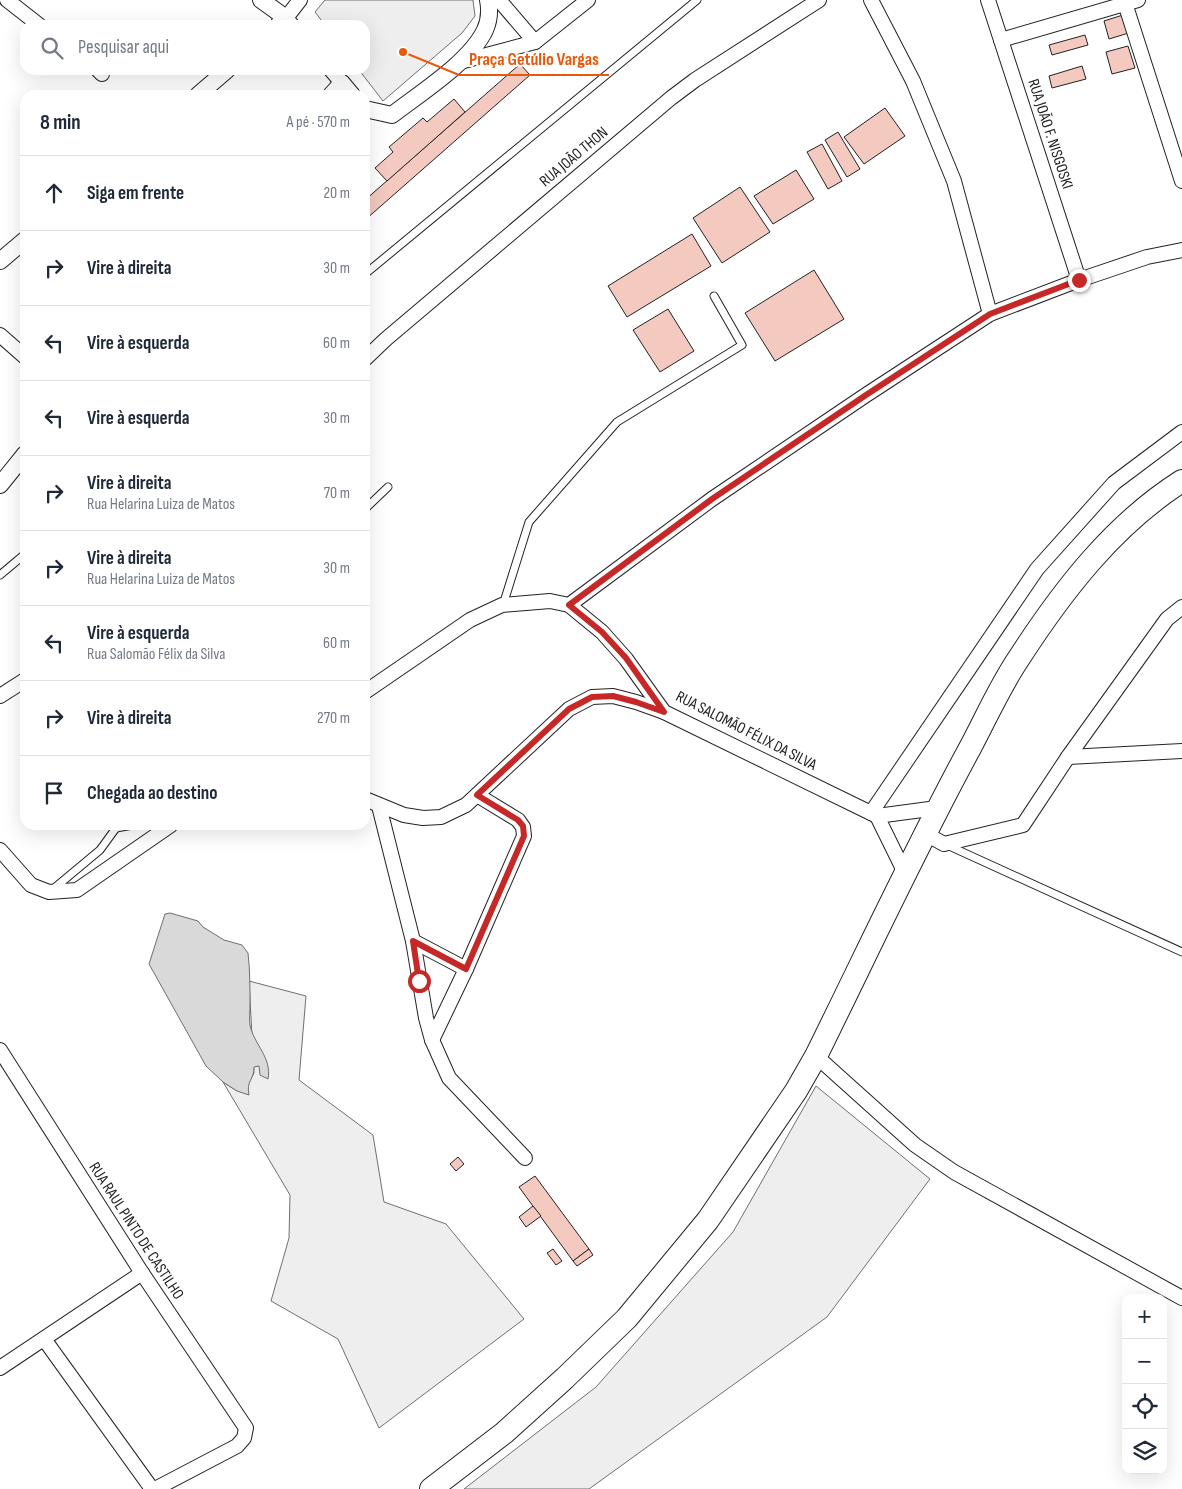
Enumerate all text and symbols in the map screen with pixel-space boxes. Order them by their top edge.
search box [20,20,370,75]
icon: search [38,34,66,62]
text: Pesquisar aqui [78,36,169,59]
callout: Praça Getúlio Vargas [459,42,609,75]
text: Praça Getúlio Vargas [469,49,599,70]
street label: RUA JOÃO F. NISGOSKI [1023,77,1077,191]
text: 8 min [40,110,81,135]
text: A pé · 570 m [287,113,350,132]
street label: RUA JOÃO THON [536,123,612,191]
icon: ahead [40,179,68,207]
text: Siga em frente [87,182,184,205]
text: 20 m [323,184,350,203]
icon: right [40,254,68,282]
text: Vire à direita [87,257,171,280]
text: 30 m [323,259,350,278]
route end [1068,269,1091,292]
icon: left [40,329,68,357]
text: Vire à esquerda [87,332,189,355]
text: 60 m [323,334,350,353]
icon: left [40,404,68,432]
text: Vire à esquerda [87,407,189,430]
text: 30 m [323,409,350,428]
text: Vire à direita [87,472,171,495]
icon: right [40,479,68,507]
text: 70 m [324,484,350,503]
text: Rua Helarina Luiza de Matos [87,495,235,514]
text: Vire à direita [87,547,171,570]
icon: right [40,554,68,582]
text: 30 m [323,559,350,578]
text: Rua Helarina Luiza de Matos [87,570,235,589]
text: Vire à esquerda [87,622,189,645]
icon: left [40,629,68,657]
text: 60 m [323,634,350,653]
text: Rua Salomão Félix da Silva [87,645,225,664]
street label: RUA SALOMÃO FÉLIX DA SILVA [672,687,820,775]
icon: right [40,704,68,732]
text: Vire à direita [87,707,171,730]
text: 270 m [317,709,350,728]
icon: arrive [40,779,68,807]
text: Chegada ao destino [87,782,217,805]
route start [408,970,431,993]
street label: RUA RAUL PINTO DE CASTILHO [85,1159,188,1303]
map controls [1122,1294,1167,1474]
button: + [1122,1294,1167,1339]
button: − [1122,1339,1167,1384]
button: locate [1122,1384,1167,1429]
button: layers [1122,1429,1167,1474]

